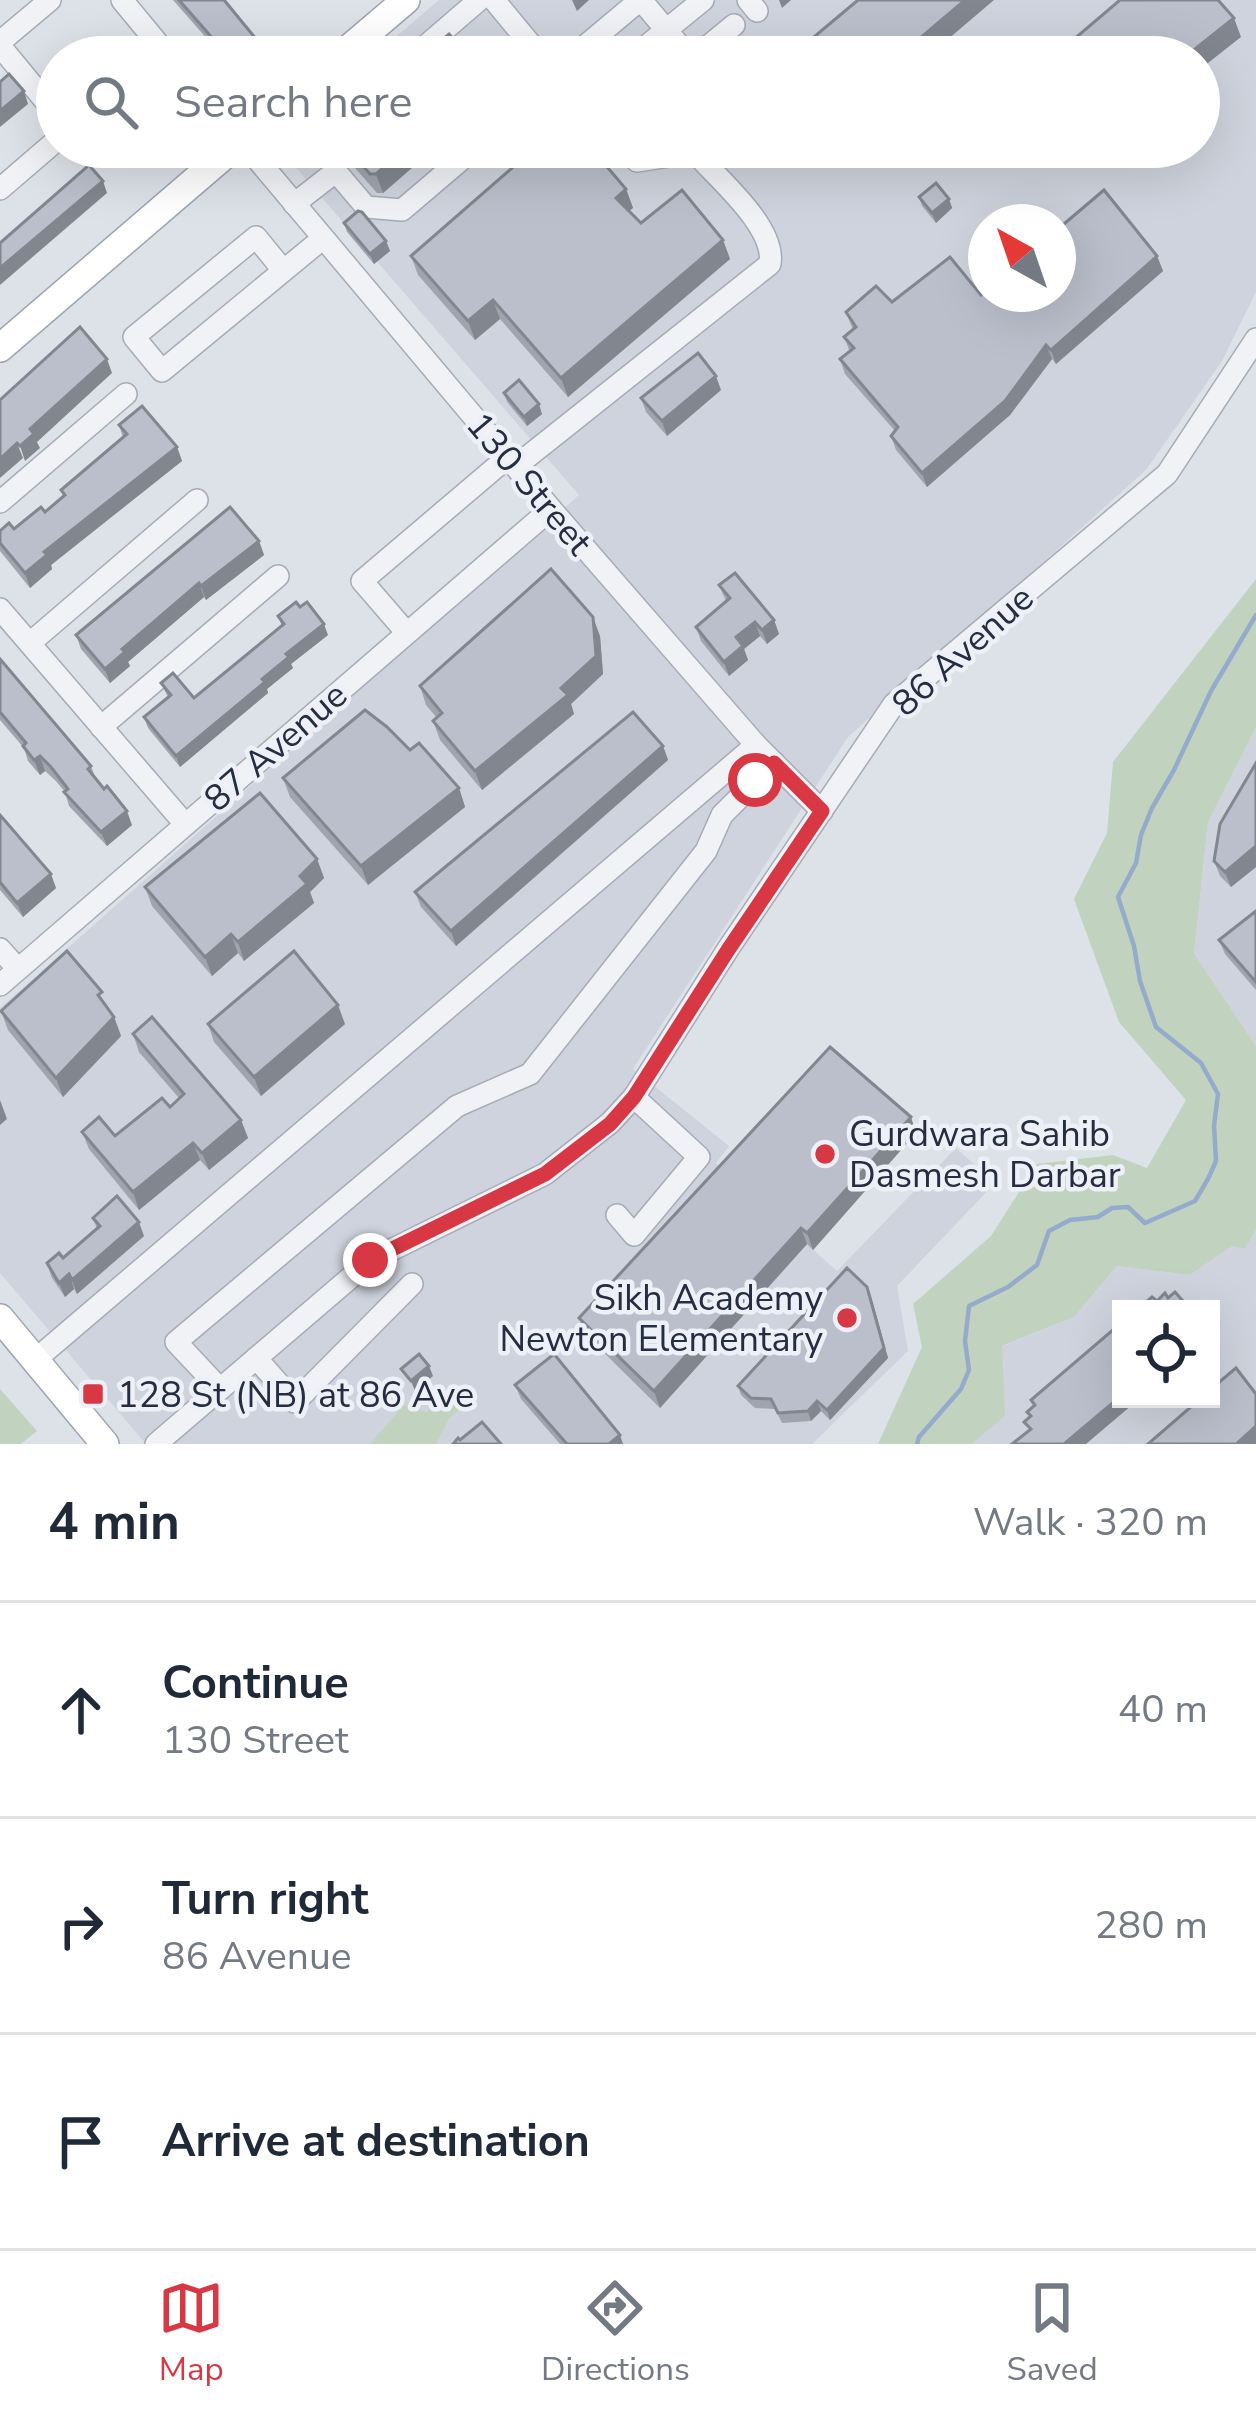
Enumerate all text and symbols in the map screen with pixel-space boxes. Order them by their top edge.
search box [36,36,1220,168]
icon: search [78,69,144,135]
text: Search here [174,72,413,133]
north arrow [968,204,1076,312]
street label: 130 Street [455,402,603,566]
street label: 86 Avenue [882,574,1044,728]
street label: 87 Avenue [194,671,358,823]
route start [728,753,782,807]
place label: Gurdwara Sahib Dasmesh Darbar [849,1110,1121,1200]
marker: Gurdwara Sahib Dasmesh Darbar [812,1141,838,1167]
route end [343,1233,397,1287]
place label: Sikh Academy Newton Elementary [499,1274,823,1364]
map controls [1112,1300,1220,1408]
button: locate [1112,1300,1220,1408]
marker: Sikh Academy Newton Elementary [834,1305,860,1331]
place label: 128 St (NB) at 86 Ave [117,1371,474,1420]
marker: 128 St (NB) at 86 Ave [80,1381,106,1407]
text: 4 min [48,1487,180,1557]
text: Walk · 320 m [973,1496,1208,1549]
text: Continue [162,1653,349,1714]
icon: ahead [48,1677,114,1743]
text: 40 m [1118,1683,1208,1736]
text: 130 Street [162,1714,349,1767]
text: Turn right [162,1869,369,1930]
icon: right [48,1893,114,1959]
text: 280 m [1094,1899,1208,1952]
text: 86 Avenue [162,1930,352,1983]
icon: arrive [48,2109,114,2175]
text: Arrive at destination [162,2111,590,2172]
tab: Map [158,2275,224,2392]
tab: Directions [541,2275,690,2392]
tab: Saved [1006,2275,1098,2392]

